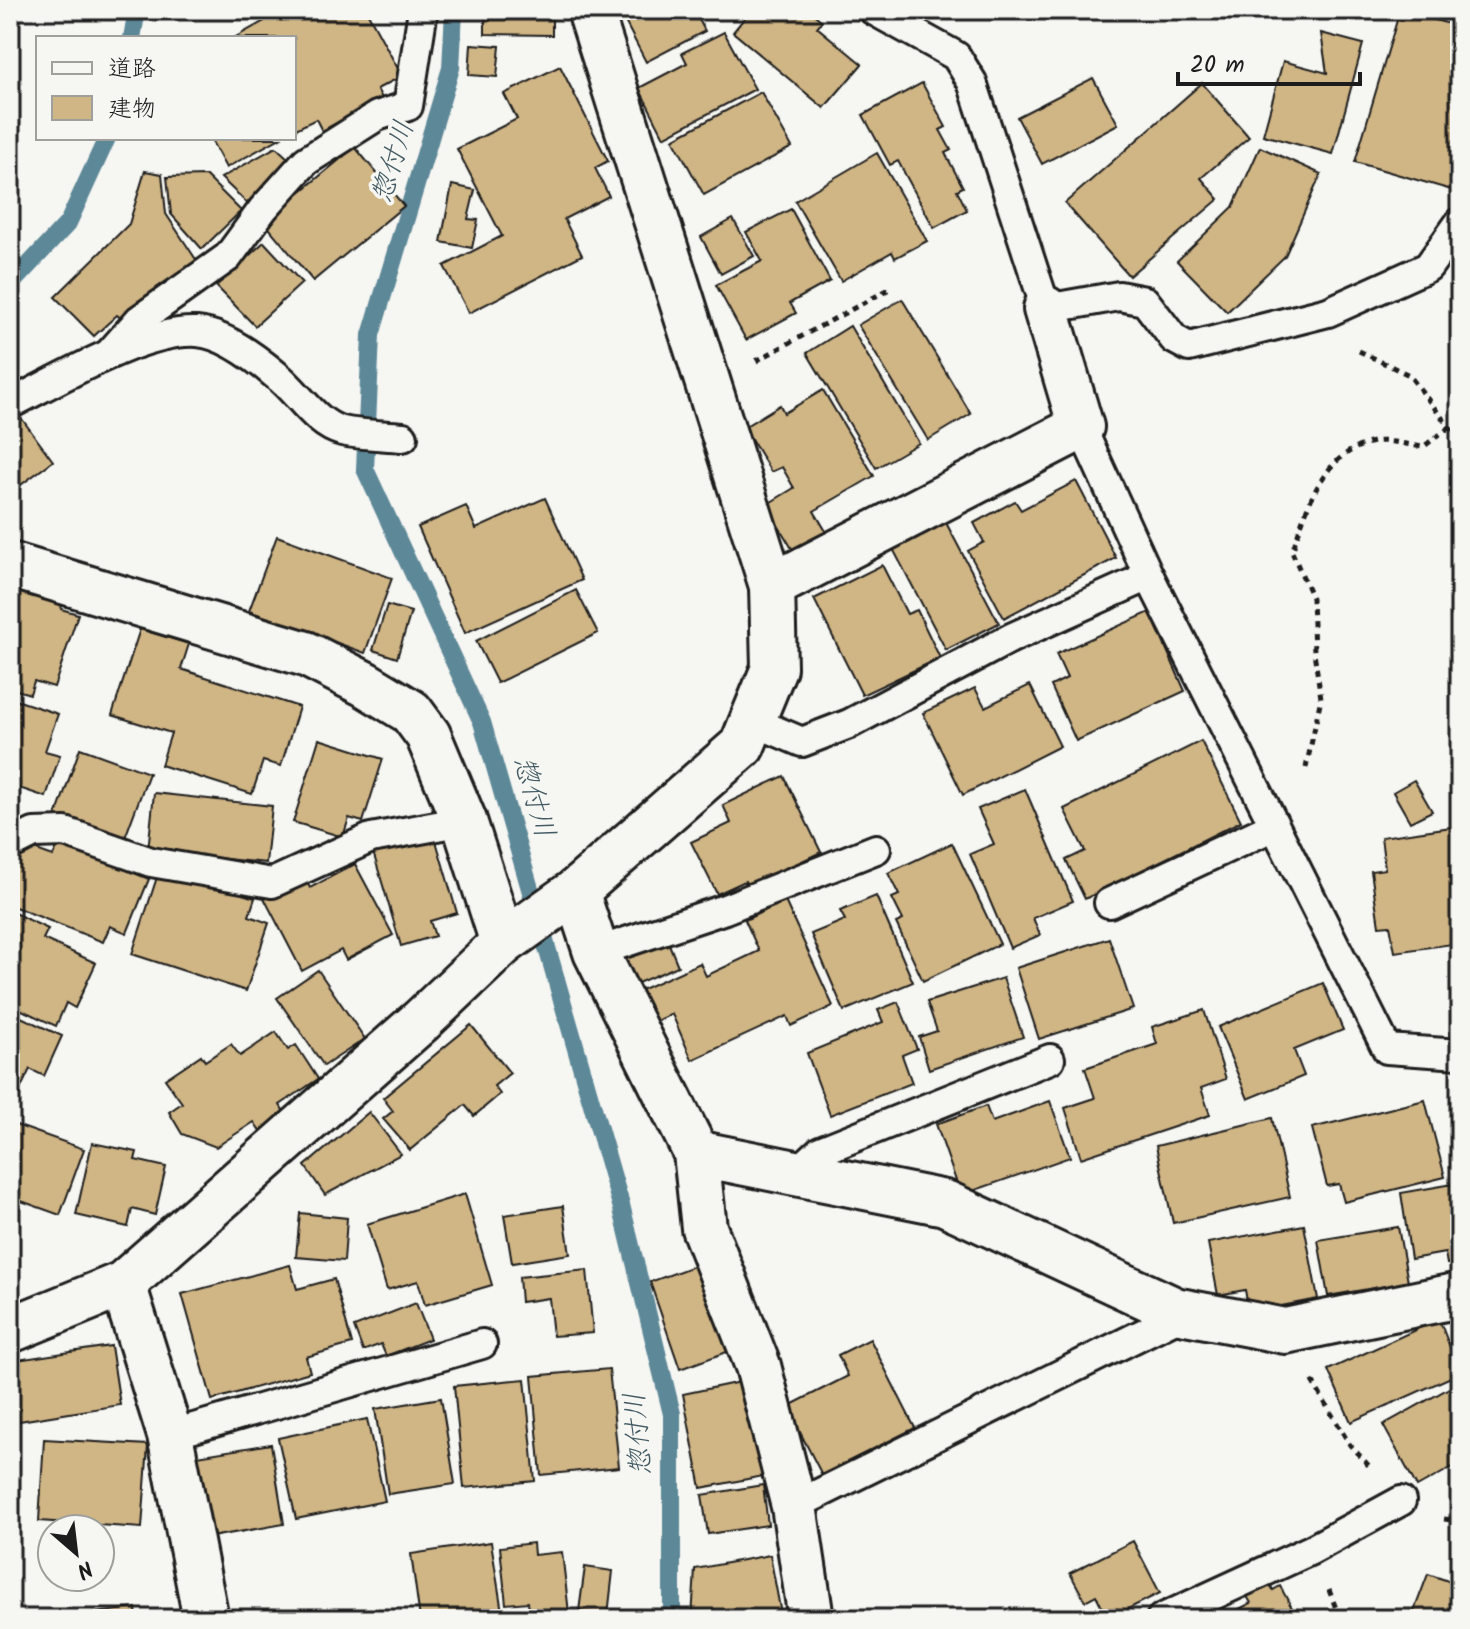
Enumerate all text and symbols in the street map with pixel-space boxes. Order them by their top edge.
legend [36,36,296,140]
scale bar [1178,36,1360,86]
text: 20 m [1190,46,1245,85]
text: 道路 [108,50,156,89]
text: 建物 [108,90,156,129]
water label: 惣付川 [360,115,428,209]
water label: 惣付川 [500,750,566,844]
water label: 惣付川 [613,1390,665,1478]
north arrow [36,1513,116,1593]
text: N [70,1550,99,1587]

